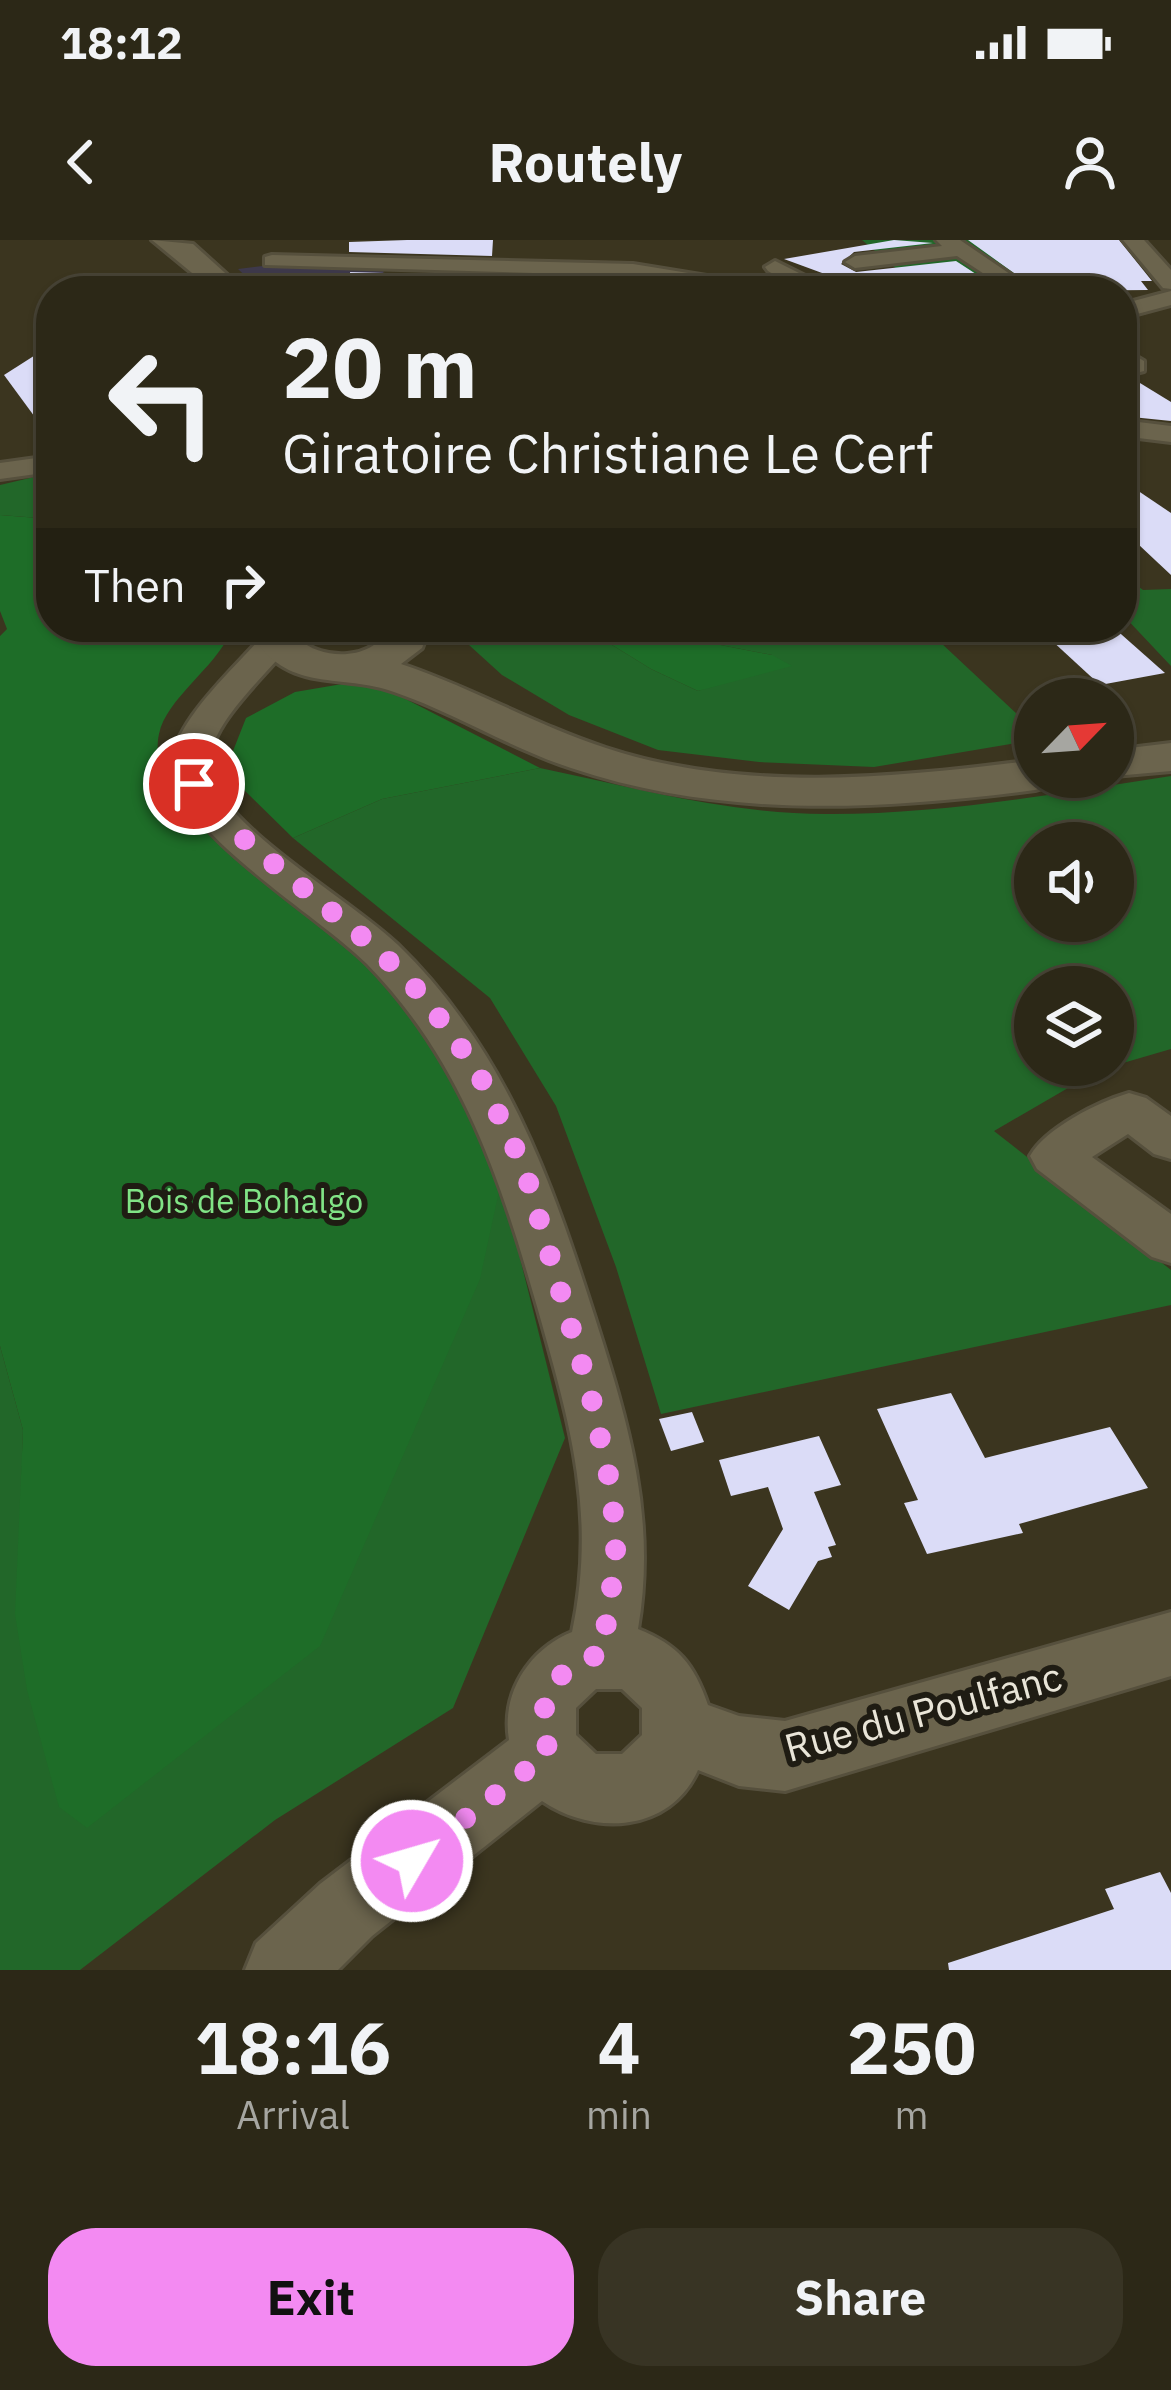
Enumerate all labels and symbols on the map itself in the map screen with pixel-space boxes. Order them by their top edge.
north arrow [1014,678,1134,798]
pin [143,733,245,835]
park label: Bois de Bohalgo [125,1179,363,1222]
street label: Rue du Poulfanc [779,1650,1067,1773]
position arrow [349,1798,475,1924]

